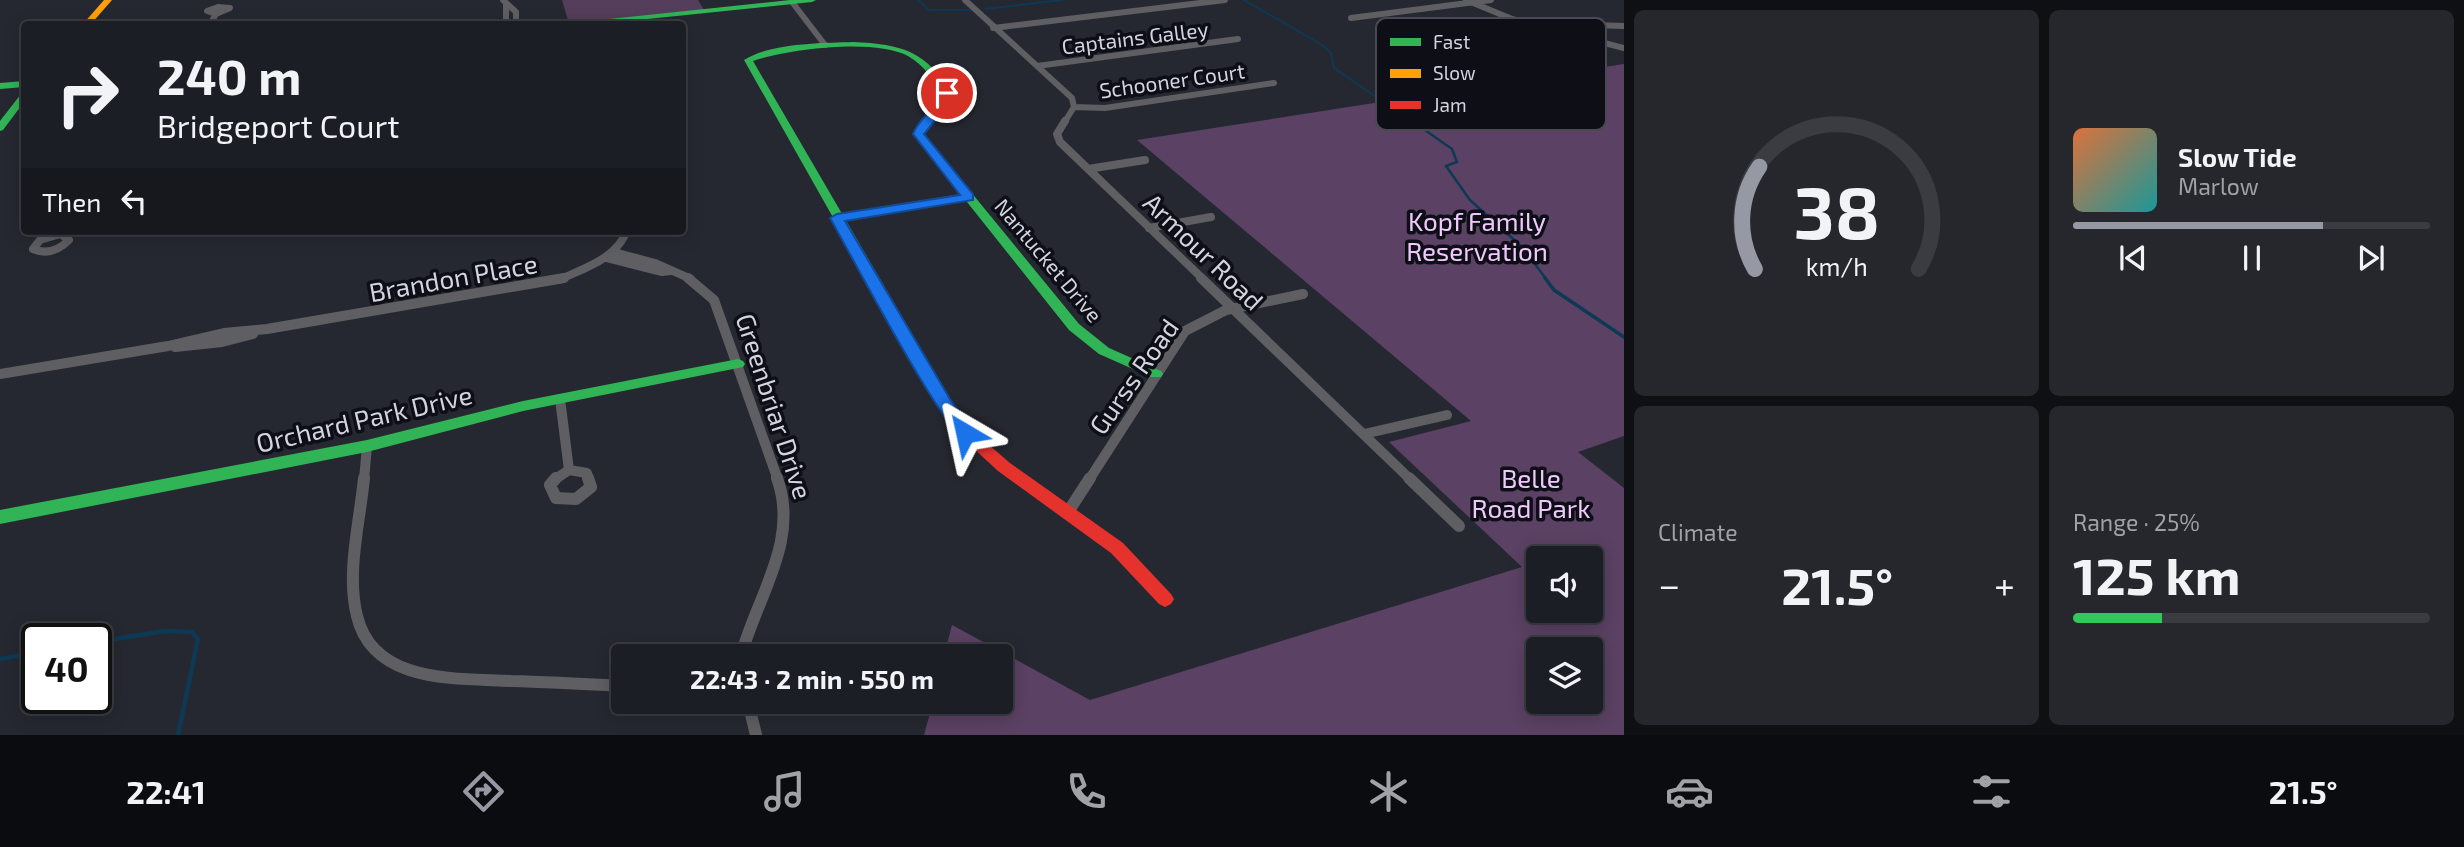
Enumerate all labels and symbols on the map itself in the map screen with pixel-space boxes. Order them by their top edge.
street label: Captains Galley [1060,16,1210,58]
legend [1376,18,1606,130]
text: Fast [1433,30,1470,53]
street label: Schooner Court [1098,57,1246,103]
text: Slow [1433,61,1476,84]
pin [917,63,977,123]
text: Jam [1433,93,1467,116]
street label: Armour Road [1138,186,1270,316]
street label: Nantucket Drive [990,193,1108,327]
park label: Kopf Family Reservation [1406,205,1548,266]
street label: Brandon Place [366,247,540,307]
street label: Greenbriar Drive [730,310,820,502]
street label: Gurss Road [1082,312,1184,440]
street label: Orchard Park Drive [253,378,475,458]
position arrow [928,396,1002,470]
park label: Belle Road Park [1472,462,1590,523]
speed limit sign: 40 [21,623,112,714]

